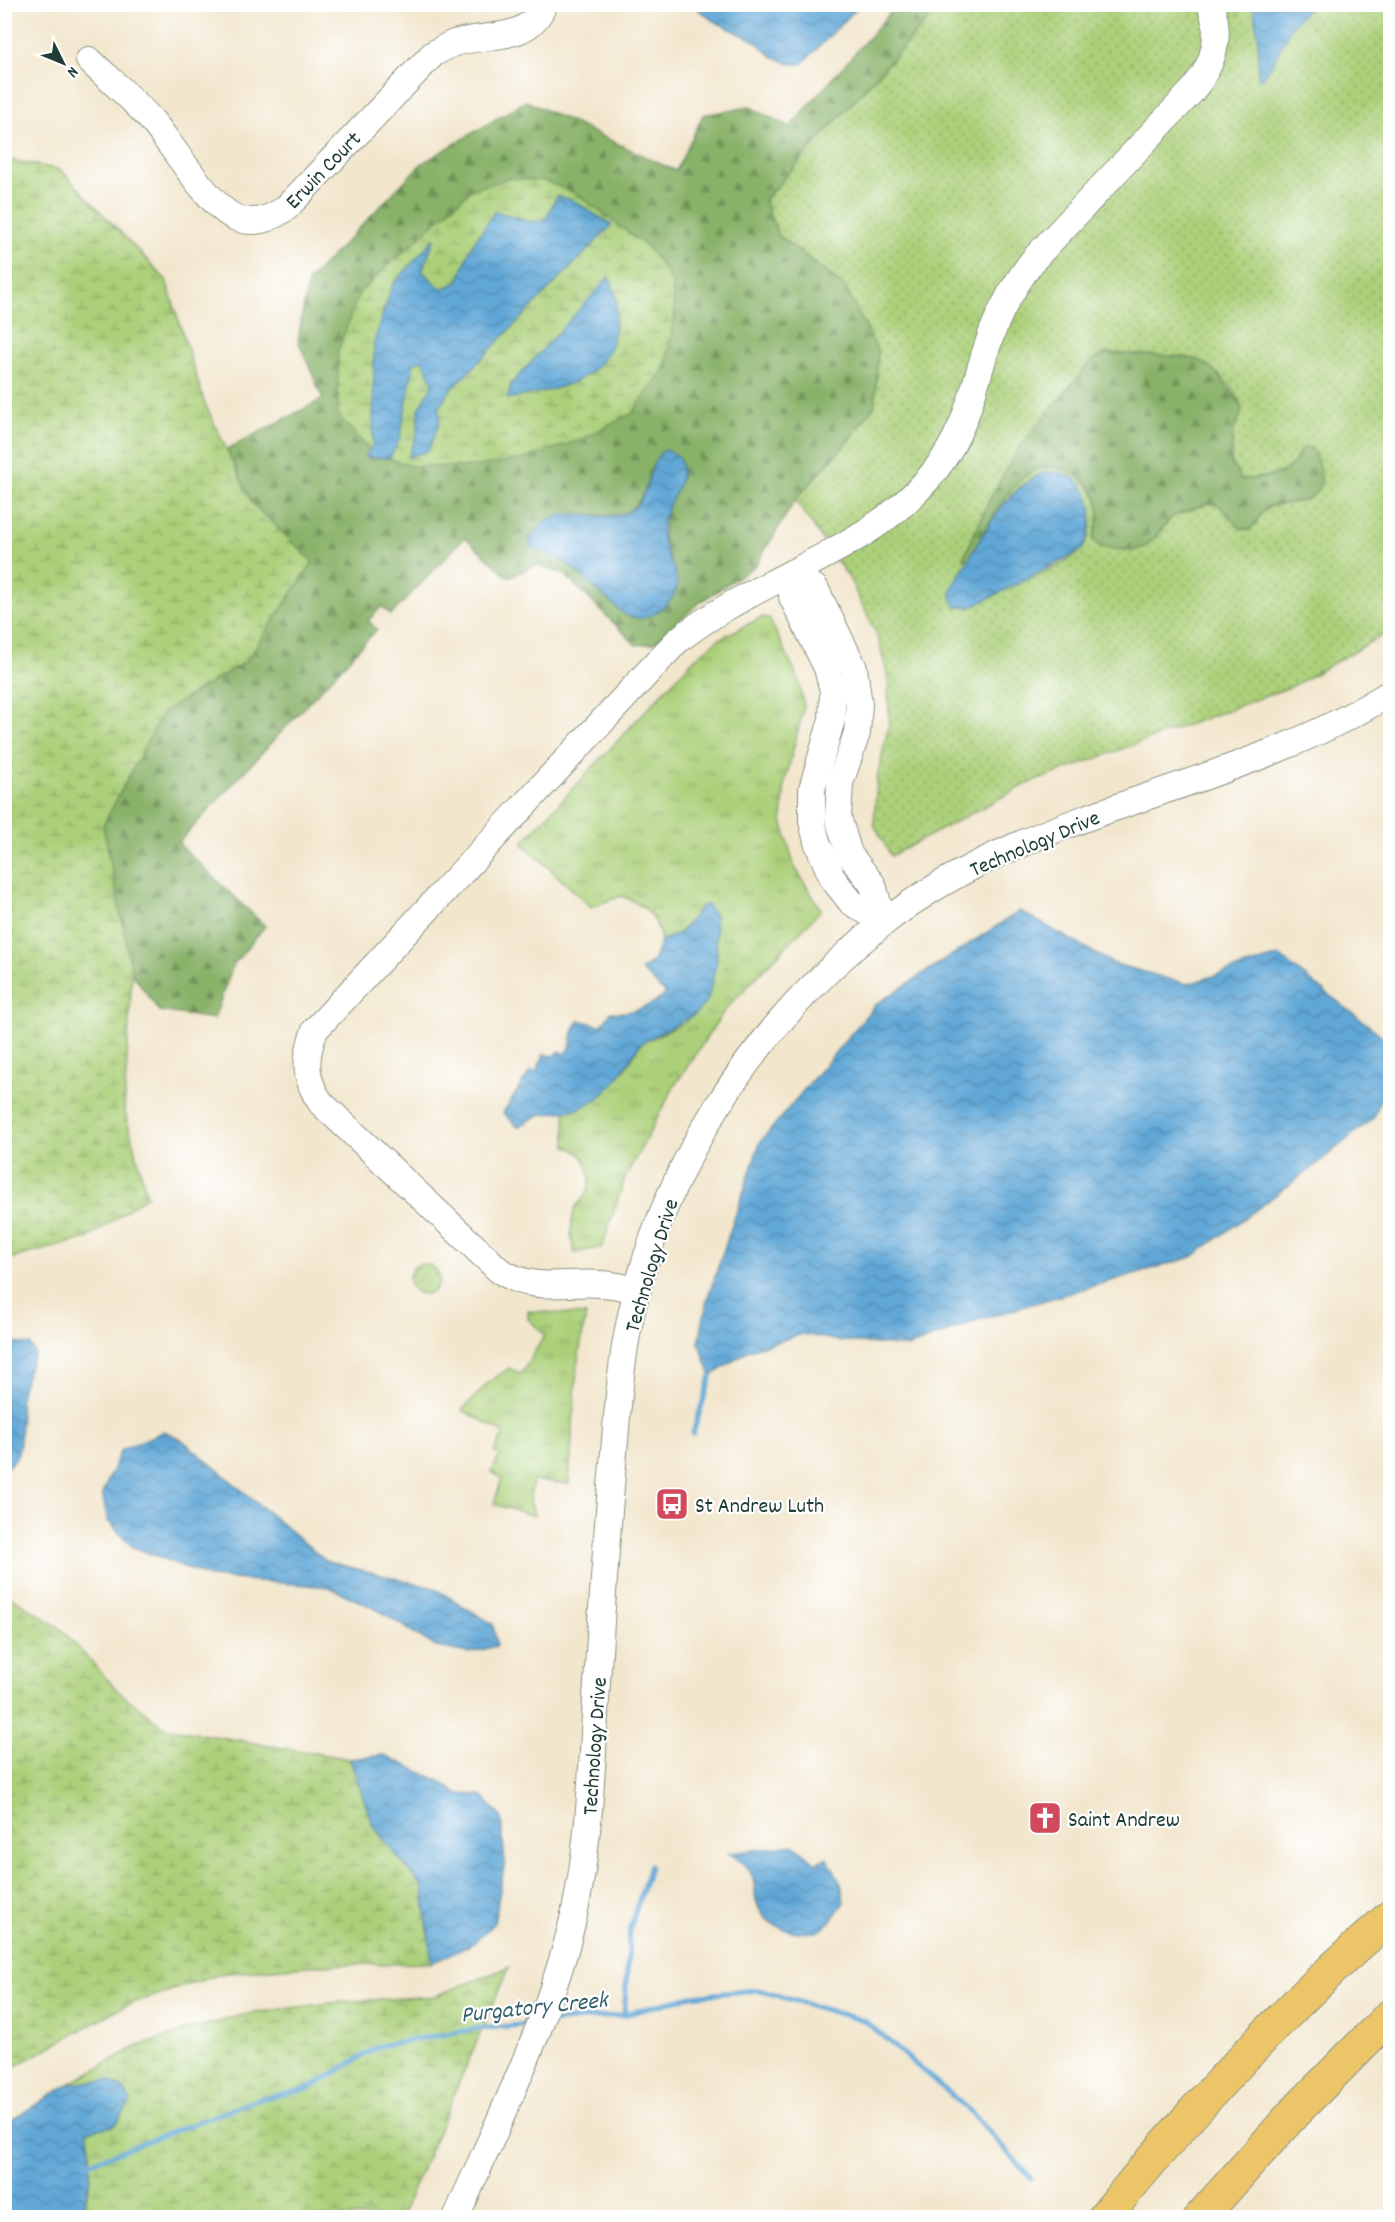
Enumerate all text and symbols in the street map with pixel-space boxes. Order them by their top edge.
north arrow [33,33,93,93]
text: N [61,61,83,82]
street label: Erwin Court [279,125,370,217]
street label: Technology Drive [966,804,1105,887]
street label: Technology Drive [618,1195,688,1337]
bus stop icon: St Andrew Luth [654,1486,690,1522]
place label: St Andrew Luth [695,1492,824,1523]
street label: Technology Drive [576,1676,617,1816]
church icon: Saint Andrew [1027,1800,1063,1836]
place label: Saint Andrew [1068,1806,1180,1837]
water label: Purgatory Creek [459,1984,611,2034]

